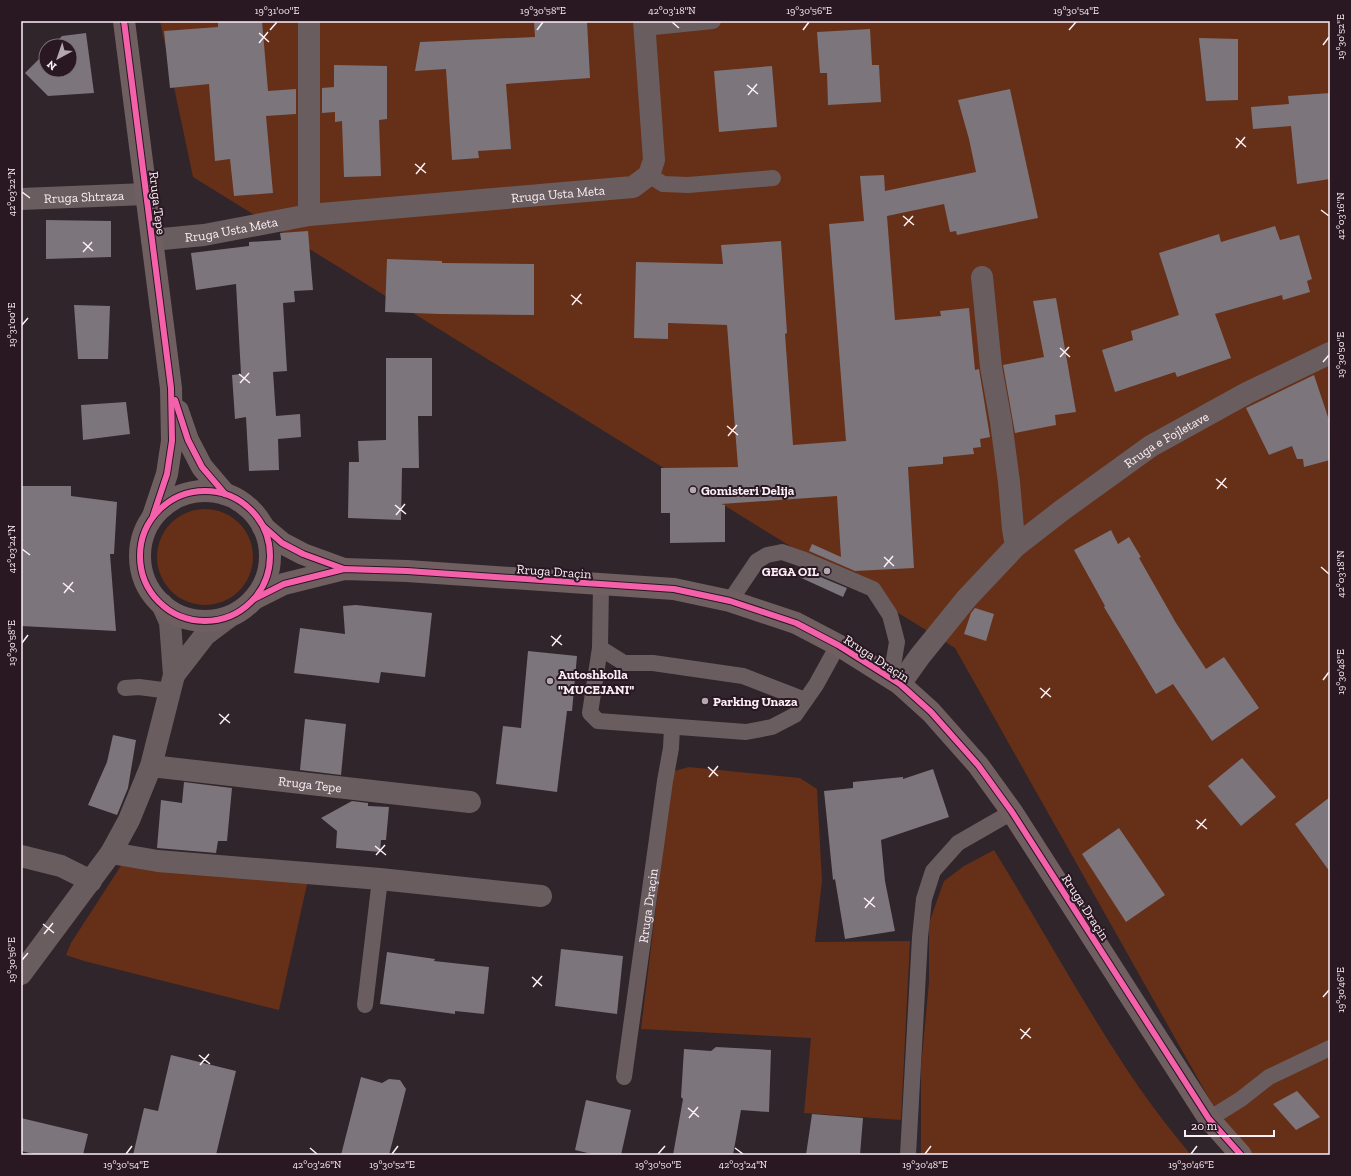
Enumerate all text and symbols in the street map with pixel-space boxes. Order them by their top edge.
text: 19°31'00"E [255,5,299,17]
text: 19°30'58"E [520,5,566,17]
text: 42°03'18"N [648,5,696,17]
text: 19°30'56"E [786,5,832,17]
text: 19°30'54"E [1053,5,1099,17]
text: 19°30'52"E [1335,14,1347,60]
north arrow [38,38,78,78]
text: N [44,57,59,73]
text: 42°03'22"N [6,167,18,216]
street label: Rruga Tepe [146,171,169,235]
street label: Rruga Usta Meta [510,182,606,206]
street label: Rruga Shtraza [44,188,125,206]
text: 42°03'16"N [1335,192,1347,240]
street label: Rruga Usta Meta [184,214,280,245]
text: 19°31'00"E [6,303,18,347]
text: 19°30'50"E [1335,332,1347,378]
street label: Rruga e Fojletave [1121,409,1211,471]
place label: Gomisteri Delija [701,483,795,499]
marker: Gomisteri Delija [688,485,698,495]
text: 42°03'24"N [6,524,18,573]
text: 42°03'18"N [1335,550,1347,598]
street label: Rruga Draçin [516,561,593,582]
place label: GEGA OIL [762,564,820,579]
marker: GEGA OIL [822,566,832,576]
text: 19°30'58"E [6,620,18,666]
street label: Rruga Draçin [841,632,913,685]
text: 19°30'48"E [1335,649,1347,695]
place label: Autoshkolla "MUCEJANI" [558,667,634,697]
marker: Autoshkolla "MUCEJANI" [545,676,555,686]
place label: Parking Unaza [713,694,798,709]
marker: Parking Unaza [700,696,710,706]
street label: Rruga Tepe [278,773,342,795]
street label: Rruga Draçin [636,867,661,944]
street label: Rruga Draçin [1059,872,1113,943]
text: 19°30'56"E [6,937,18,983]
text: 19°30'46"E [1335,967,1347,1013]
scale bar [1185,1112,1274,1138]
text: 20 m [1191,1119,1218,1133]
text: 19°30'54"E [103,1159,149,1171]
text: 42°03'26"N [293,1159,342,1171]
text: 19°30'52"E [369,1159,415,1171]
text: 19°30'50"E [635,1159,681,1171]
text: 42°03'24"N [719,1159,768,1171]
text: 19°30'48"E [902,1159,948,1171]
text: 19°30'46"E [1168,1159,1214,1171]

